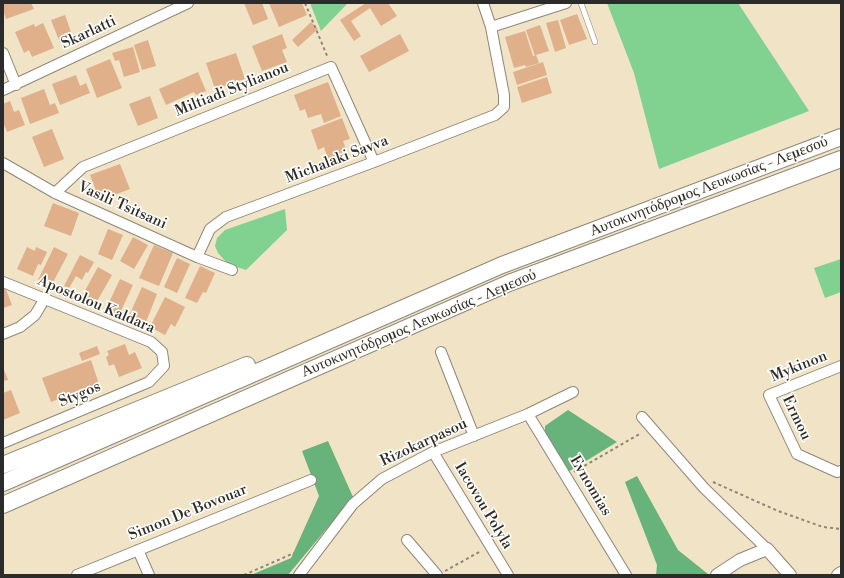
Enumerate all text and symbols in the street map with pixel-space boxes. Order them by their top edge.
street label: Skarlatti [59,13,119,53]
street label: Miltiadi Stylianou [172,59,292,121]
street label: Michalaki Savva [283,132,391,188]
street label: Αυτοκινητόδρομος Λευκωσίας - Λεμεσού [587,133,831,241]
street label: Vasili Tsitsani [75,178,169,234]
street label: Αυτοκινητόδρομος Λευκωσίας - Λεμεσού [299,266,539,382]
street label: Apostolou Kaldara [35,272,157,338]
street label: Mykinon [768,347,830,387]
street label: Stygos [56,378,104,412]
street label: Ermou [778,393,814,443]
street label: Rizokarpasou [378,415,470,471]
street label: Evnomias [565,453,615,519]
street label: Iacovou Polyla [450,460,516,552]
street label: Simon De Bovouar [126,481,250,545]

